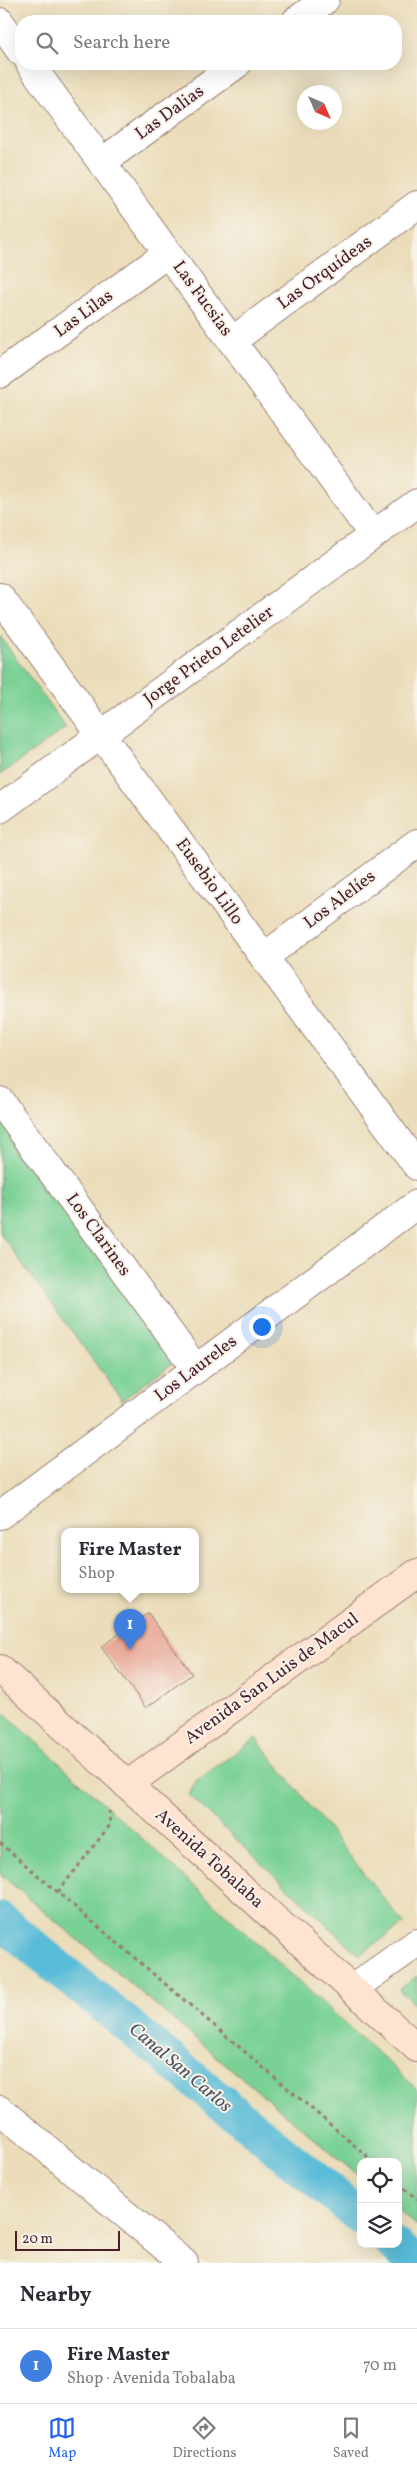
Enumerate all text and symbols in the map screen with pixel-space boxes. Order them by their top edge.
search box [15,15,402,70]
icon: search [33,29,61,57]
text: Search here [73,30,170,56]
street label: Las Dalias [130,79,210,147]
north arrow [297,85,342,130]
street label: Las Orquídeas [272,230,378,316]
street label: Las Fucsias [166,256,238,342]
street label: Las Lilas [49,284,119,344]
street label: Jorge Prieto Letelier [139,600,280,712]
street label: Eusebio Lillo [169,834,249,930]
street label: Los Alelíes [299,865,381,935]
street label: Los Clarines [59,1188,137,1282]
your location [249,1314,275,1340]
street label: Los Laureles [149,1330,243,1408]
popup [61,1528,199,1593]
text: Fire Master [79,1537,181,1563]
text: Shop [79,1563,115,1585]
street label: Avenida San Luis de Macul [180,1607,364,1751]
pin: 1 [114,1609,146,1650]
street label: Avenida Tobalaba [149,1803,269,1915]
water label: Canal San Carlos [123,2017,237,2119]
map controls [357,2158,402,2248]
button: locate [357,2158,402,2203]
button: layers [357,2203,402,2248]
scale bar [15,2228,120,2251]
text: 20 m [22,2230,53,2249]
text: Nearby [20,2281,91,2310]
text: Fire Master [67,2342,170,2368]
text: 1 [33,2355,39,2377]
text: 70 m [363,2355,397,2377]
text: Shop · Avenida Tobalaba [67,2368,236,2390]
tab: Map [48,2414,76,2463]
tab: Directions [172,2414,237,2463]
tab: Saved [333,2414,369,2463]

